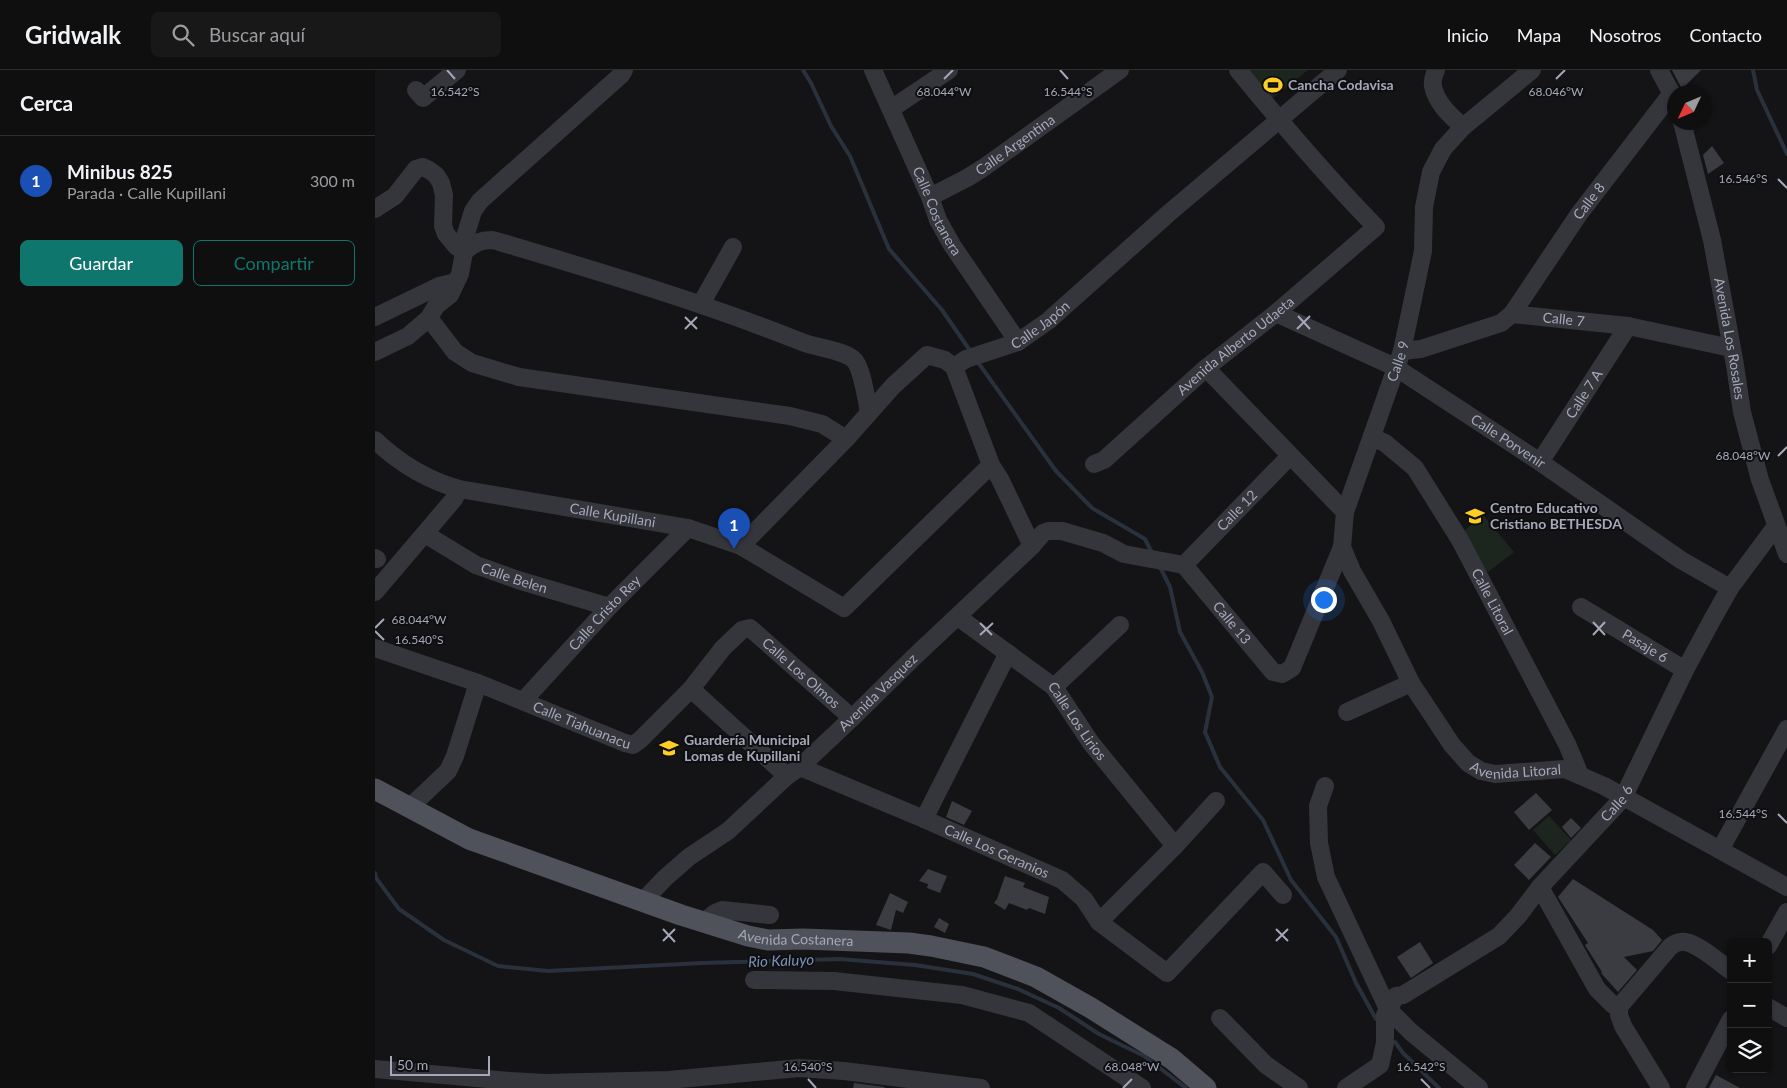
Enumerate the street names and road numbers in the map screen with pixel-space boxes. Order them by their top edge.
street label: Calle Argentina [972,110,1058,179]
street label: Calle Costanera [909,164,966,259]
street label: Calle 8 [1569,179,1608,222]
street label: Avenida Los Rosales [1711,276,1749,401]
street label: Avenida Alberto Udaeta [1173,292,1297,398]
street label: Calle Japón [1009,297,1073,352]
street label: Calle 7 [1542,308,1586,329]
street label: Calle 9 [1383,339,1412,384]
street label: Calle 7 A [1562,366,1606,421]
street label: Calle Porvenir [1468,410,1549,471]
street label: Calle 12 [1213,486,1260,534]
street label: Calle Kupillani [569,499,657,530]
street label: Calle Belen [479,559,549,596]
street label: Calle Litoral [1468,565,1517,638]
street label: Calle Cristo Rey [565,571,644,654]
street label: Calle 13 [1210,598,1255,647]
street label: Pasaje 6 [1619,625,1671,666]
street label: Calle Los Olmos [759,634,844,711]
street label: Avenida Vasquez [835,650,920,734]
street label: Calle Los Lirios [1045,678,1110,763]
street label: Calle Tiahuanacu [531,697,632,752]
street label: Avenida Litoral [1467,757,1562,782]
street label: Calle 6 [1597,782,1636,825]
street label: Calle Los Geranios [942,820,1052,881]
street label: Avenida Costanera [736,925,854,949]

